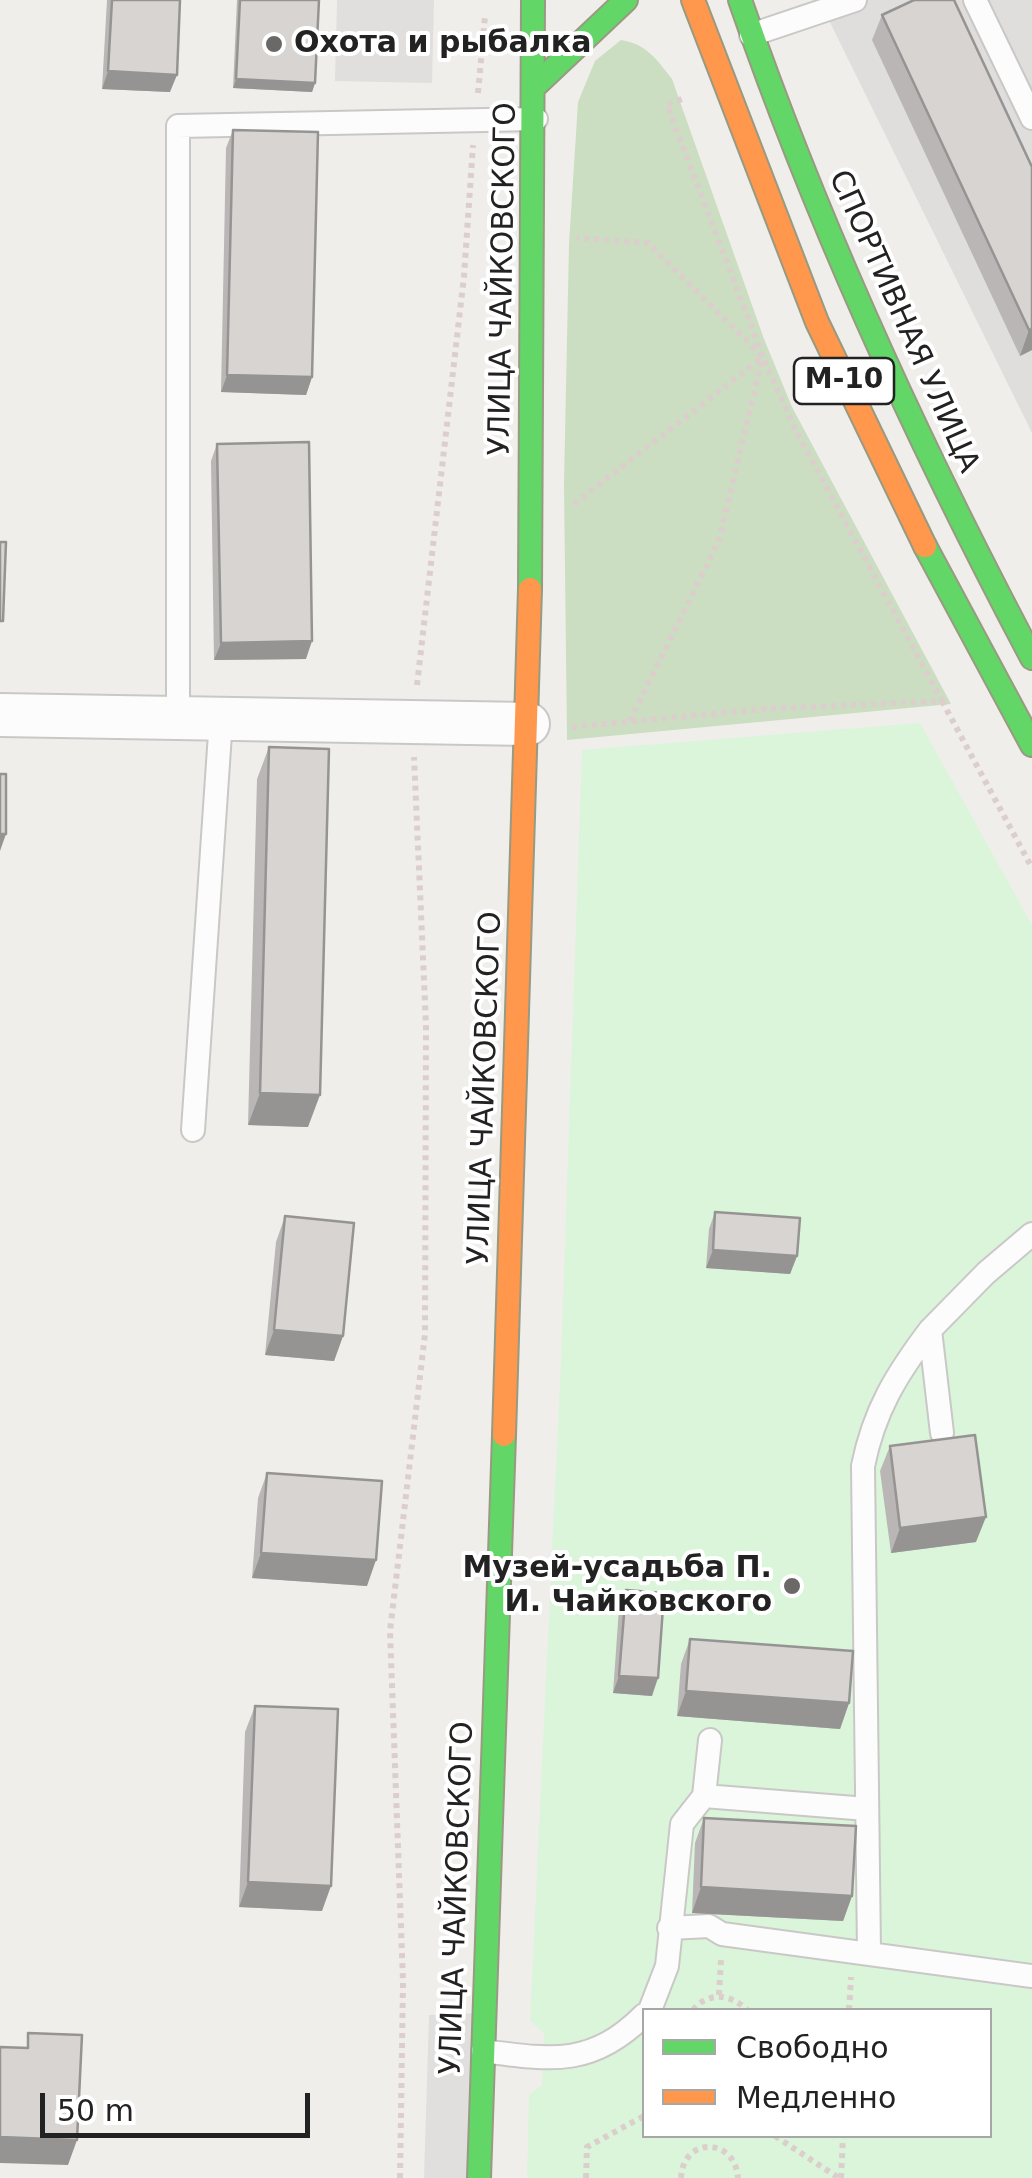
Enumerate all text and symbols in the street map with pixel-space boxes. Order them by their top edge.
place label: Охота и рыбалка [294,26,591,62]
marker: Охота и рыбалка [263,33,285,55]
street label: УЛИЦА ЧАЙКОВСКОГО [483,102,525,456]
street label: СПОРТИВНАЯ УЛИЦА [820,165,986,479]
road number: М-10 [794,358,894,404]
street label: УЛИЦА ЧАЙКОВСКОГО [462,911,510,1265]
place label: Музей-усадьба П. И. Чайковского [462,1551,772,1622]
marker: Музей-усадьба П. И. Чайковского [781,1575,803,1597]
street label: УЛИЦА ЧАЙКОВСКОГО [434,1721,482,2075]
legend [642,2008,992,2138]
text: Свободно [736,2030,889,2065]
scale bar [45,2073,315,2135]
text: Медленно [736,2080,896,2115]
text: 50 m [57,2093,134,2128]

